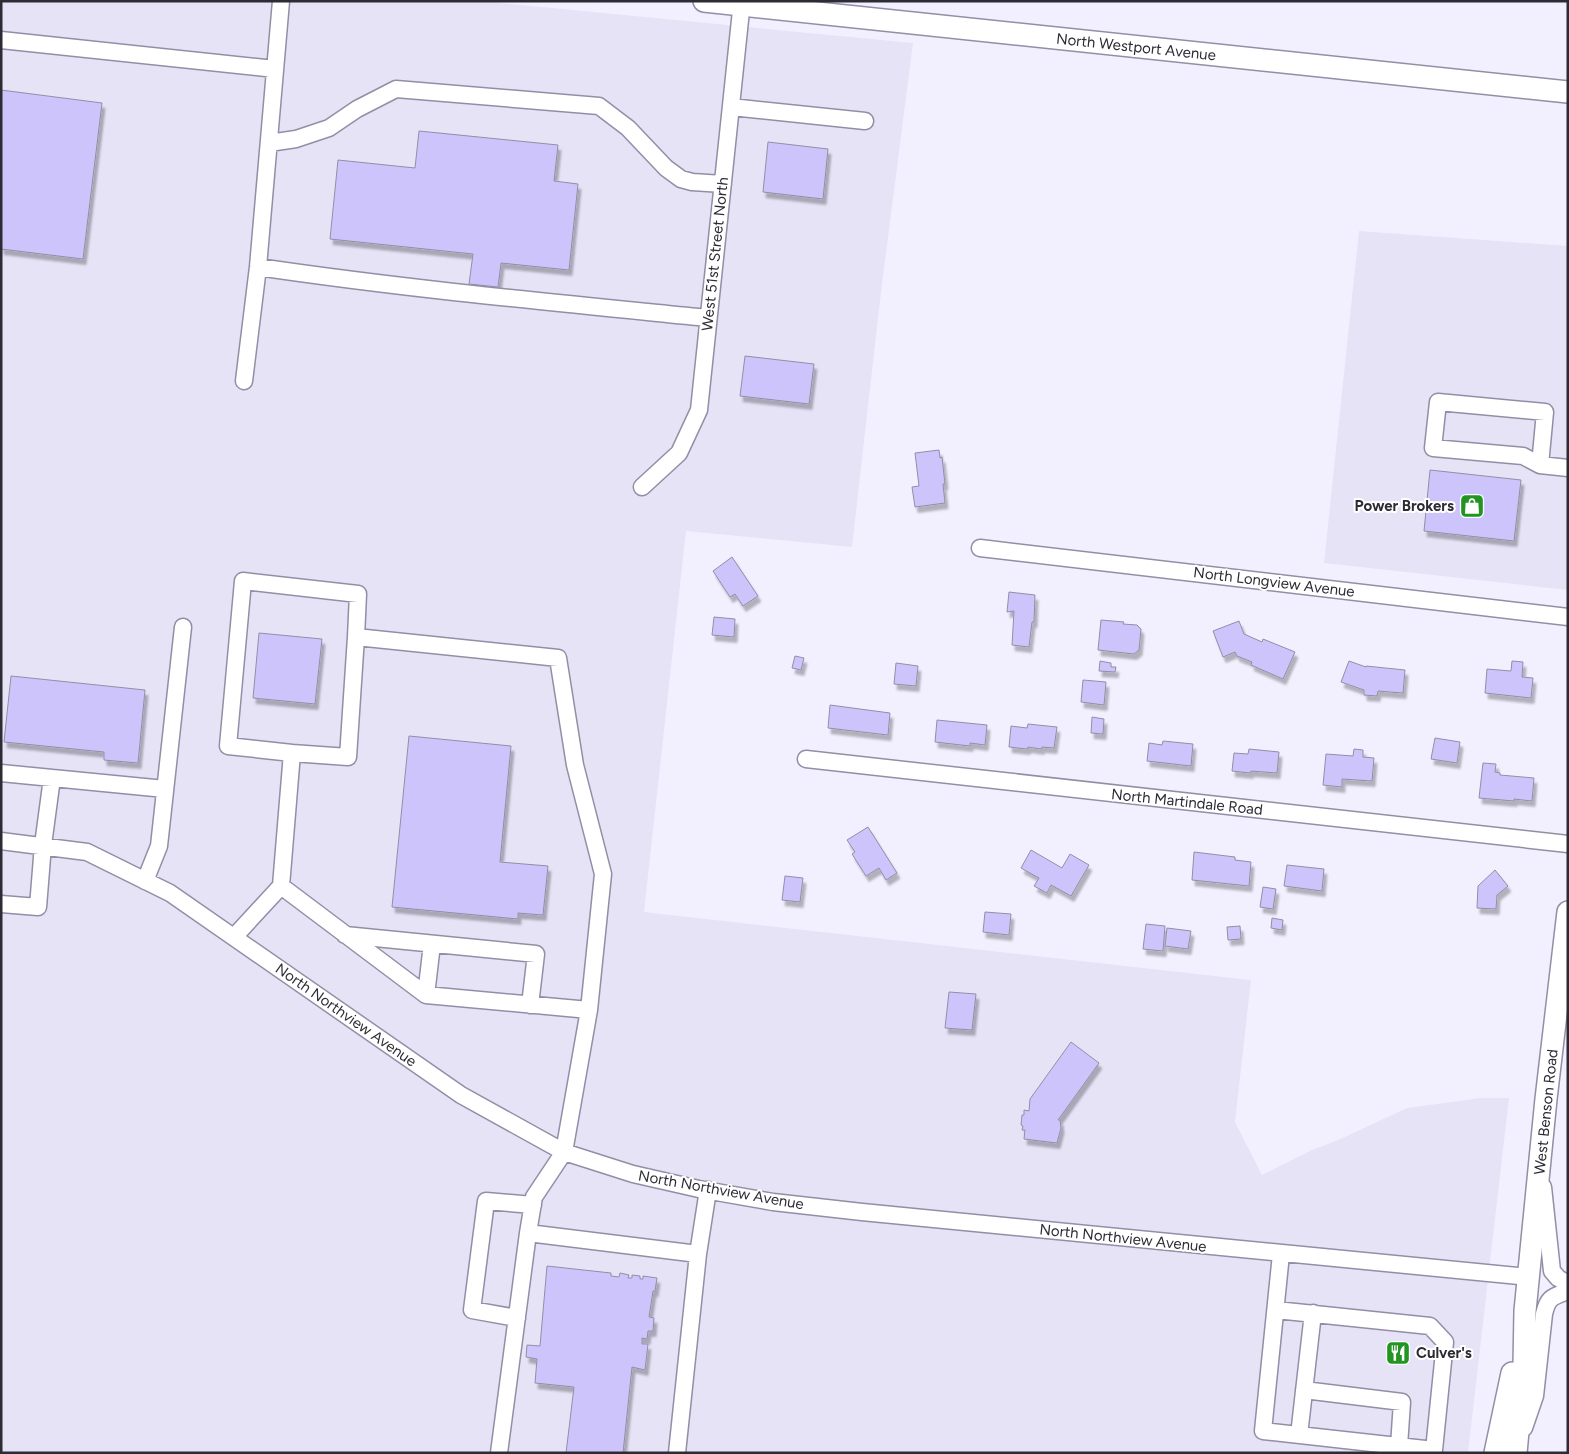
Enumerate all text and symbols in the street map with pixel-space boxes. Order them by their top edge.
street label: North Westport Avenue [1055,30,1217,64]
street label: West 51st Street North [698,176,732,332]
shop icon: Power Brokers [1459,493,1485,519]
place label: Power Brokers [1355,497,1454,515]
street label: North Longview Avenue [1192,563,1356,601]
street label: North Martindale Road [1110,785,1264,819]
street label: North Northview Avenue [272,959,420,1071]
street label: West Benson Road [1530,1048,1562,1176]
street label: North Northview Avenue [637,1167,805,1213]
street label: North Northview Avenue [1039,1220,1207,1256]
restaurant icon: Culver's [1385,1340,1411,1366]
place label: Culver's [1416,1344,1472,1362]

